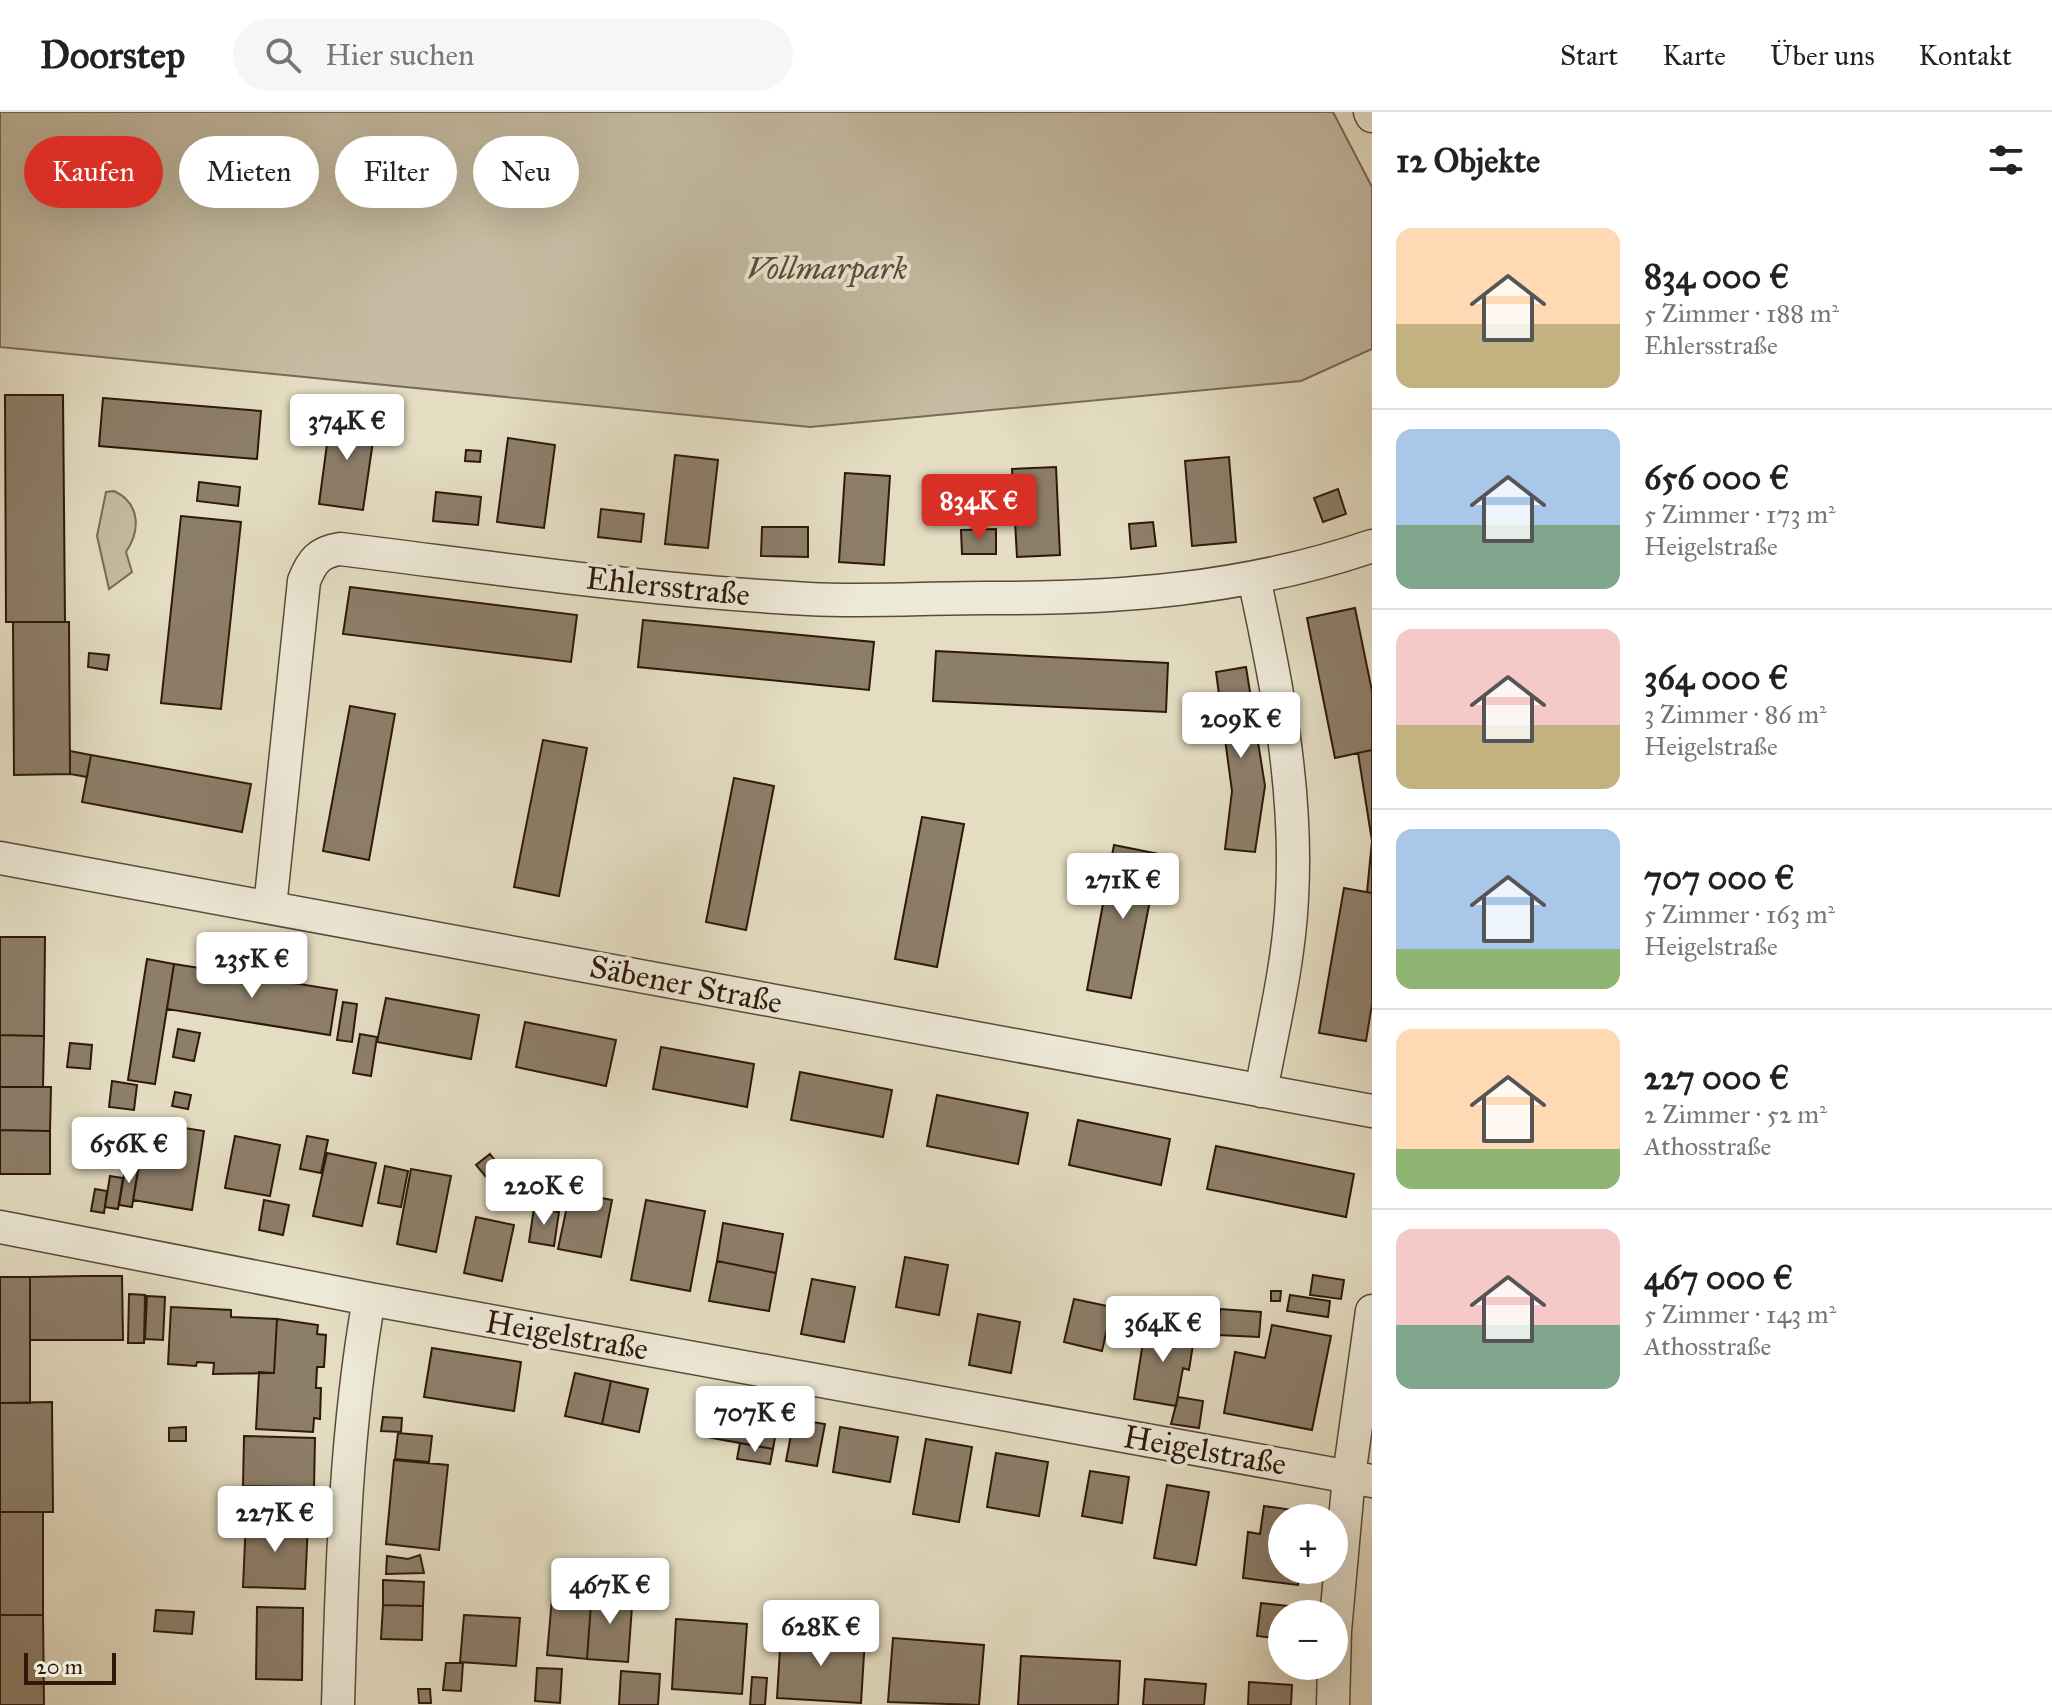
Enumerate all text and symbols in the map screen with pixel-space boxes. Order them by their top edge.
search box [233,19,793,91]
text: Doorstep [40,32,185,78]
icon: search [261,33,305,77]
text: Hier suchen [325,37,474,73]
text: Start [1560,38,1618,73]
text: Karte [1662,38,1726,73]
text: Über uns [1770,38,1875,73]
text: Kontakt [1919,38,2012,73]
chip: Kaufen [24,136,163,208]
chip: Mieten [179,136,319,208]
chip: Filter [335,136,457,208]
chip: Neu [473,136,579,208]
icon: filters [1984,138,2028,182]
text: 12 Objekte [1396,140,1540,181]
park label: Vollmarpark [747,249,907,288]
text: 834 000 € [1644,256,1789,297]
icon: home [1460,260,1556,356]
text: 5 Zimmer · 188 m² [1644,297,1839,329]
text: Ehlersstraße [1644,329,1778,361]
pin: 374K € [282,394,412,462]
text: 374K € [308,404,386,436]
text: 656 000 € [1644,457,1789,498]
icon: home [1460,461,1556,557]
pin: 834K € [914,474,1044,542]
text: 834K € [940,484,1018,516]
text: 5 Zimmer · 173 m² [1644,498,1836,530]
text: Heigelstraße [1644,530,1778,562]
street label: Ehlersstraße [584,558,752,614]
text: 364 000 € [1644,657,1789,698]
icon: home [1460,661,1556,757]
pin: 209K € [1176,692,1306,760]
text: 3 Zimmer · 86 m² [1644,698,1827,730]
text: 209K € [1200,702,1282,734]
text: Heigelstraße [1644,730,1778,762]
pin: 271K € [1058,853,1188,921]
text: 707 000 € [1644,857,1795,898]
icon: home [1460,861,1556,957]
text: 271K € [1085,863,1161,895]
text: 5 Zimmer · 163 m² [1644,898,1835,930]
text: Heigelstraße [1644,930,1778,962]
pin: 235K € [187,932,317,1000]
text: 235K € [214,942,290,974]
street label: Säbener Straße [586,947,786,1022]
text: 227 000 € [1644,1057,1789,1098]
icon: home [1460,1061,1556,1157]
text: 2 Zimmer · 52 m² [1644,1098,1827,1130]
pin: 656K € [64,1117,194,1185]
text: 656K € [90,1127,168,1159]
text: Athosstraße [1644,1130,1771,1162]
pin: 220K € [479,1159,609,1227]
text: 220K € [504,1169,584,1201]
text: 467 000 € [1644,1257,1793,1298]
icon: home [1460,1261,1556,1357]
pin: 364K € [1098,1296,1228,1364]
text: 5 Zimmer · 143 m² [1644,1298,1836,1330]
street label: Heigelstraße [482,1302,651,1369]
text: 364K € [1124,1306,1202,1338]
text: Athosstraße [1644,1330,1771,1362]
pin: 707K € [690,1386,820,1454]
text: 707K € [714,1396,796,1428]
street label: Heigelstraße [1120,1417,1289,1484]
pin: 227K € [210,1486,340,1554]
text: 227K € [236,1496,314,1528]
map controls [1268,1504,1348,1680]
button: + [1268,1504,1348,1584]
pin: 467K € [545,1558,675,1626]
text: 467K € [569,1568,651,1600]
pin: 628K € [756,1600,886,1668]
button: − [1268,1600,1348,1680]
text: 628K € [781,1610,861,1642]
scale bar [24,1649,116,1685]
text: 20 m [36,1653,83,1680]

